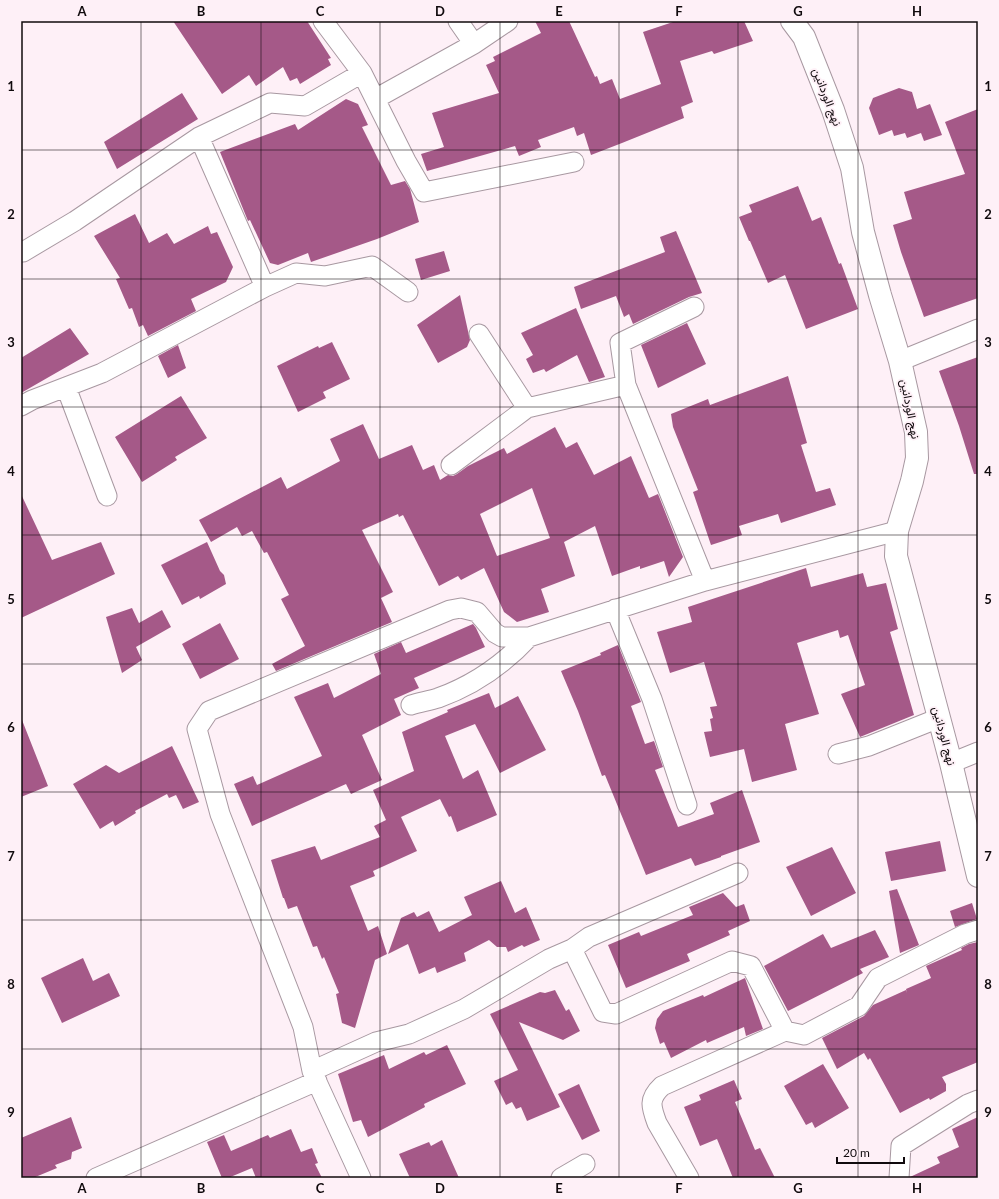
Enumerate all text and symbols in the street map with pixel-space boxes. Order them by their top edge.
text: A [76,3,87,19]
text: B [197,3,206,19]
text: C [316,3,325,19]
text: D [435,3,445,19]
text: E [555,3,563,19]
text: F [675,3,683,19]
text: G [793,3,803,19]
text: H [912,3,922,19]
street label: نهج الوردانين [808,66,845,129]
text: 1 [7,78,15,94]
text: 1 [984,78,992,94]
text: 2 [7,206,15,222]
text: 2 [984,206,992,222]
text: 3 [7,334,15,350]
text: 3 [984,334,992,350]
street label: نهج الوردانين [895,378,924,441]
text: 4 [7,463,15,479]
text: 4 [984,463,992,479]
text: 5 [7,591,15,607]
text: 5 [984,591,992,607]
street label: نهج الوردانين [927,705,960,768]
text: 6 [7,719,15,735]
text: 6 [984,719,992,735]
text: 7 [7,848,15,864]
text: 7 [984,848,992,864]
text: 8 [7,976,15,992]
text: 8 [984,976,992,992]
text: 9 [7,1104,15,1120]
text: 9 [984,1104,992,1120]
scale bar [837,1139,904,1165]
text: 20 m [843,1145,870,1160]
text: A [76,1180,87,1196]
text: B [197,1180,206,1196]
text: C [316,1180,325,1196]
text: D [435,1180,445,1196]
text: E [555,1180,563,1196]
text: F [675,1180,683,1196]
text: G [793,1180,803,1196]
text: H [912,1180,922,1196]

